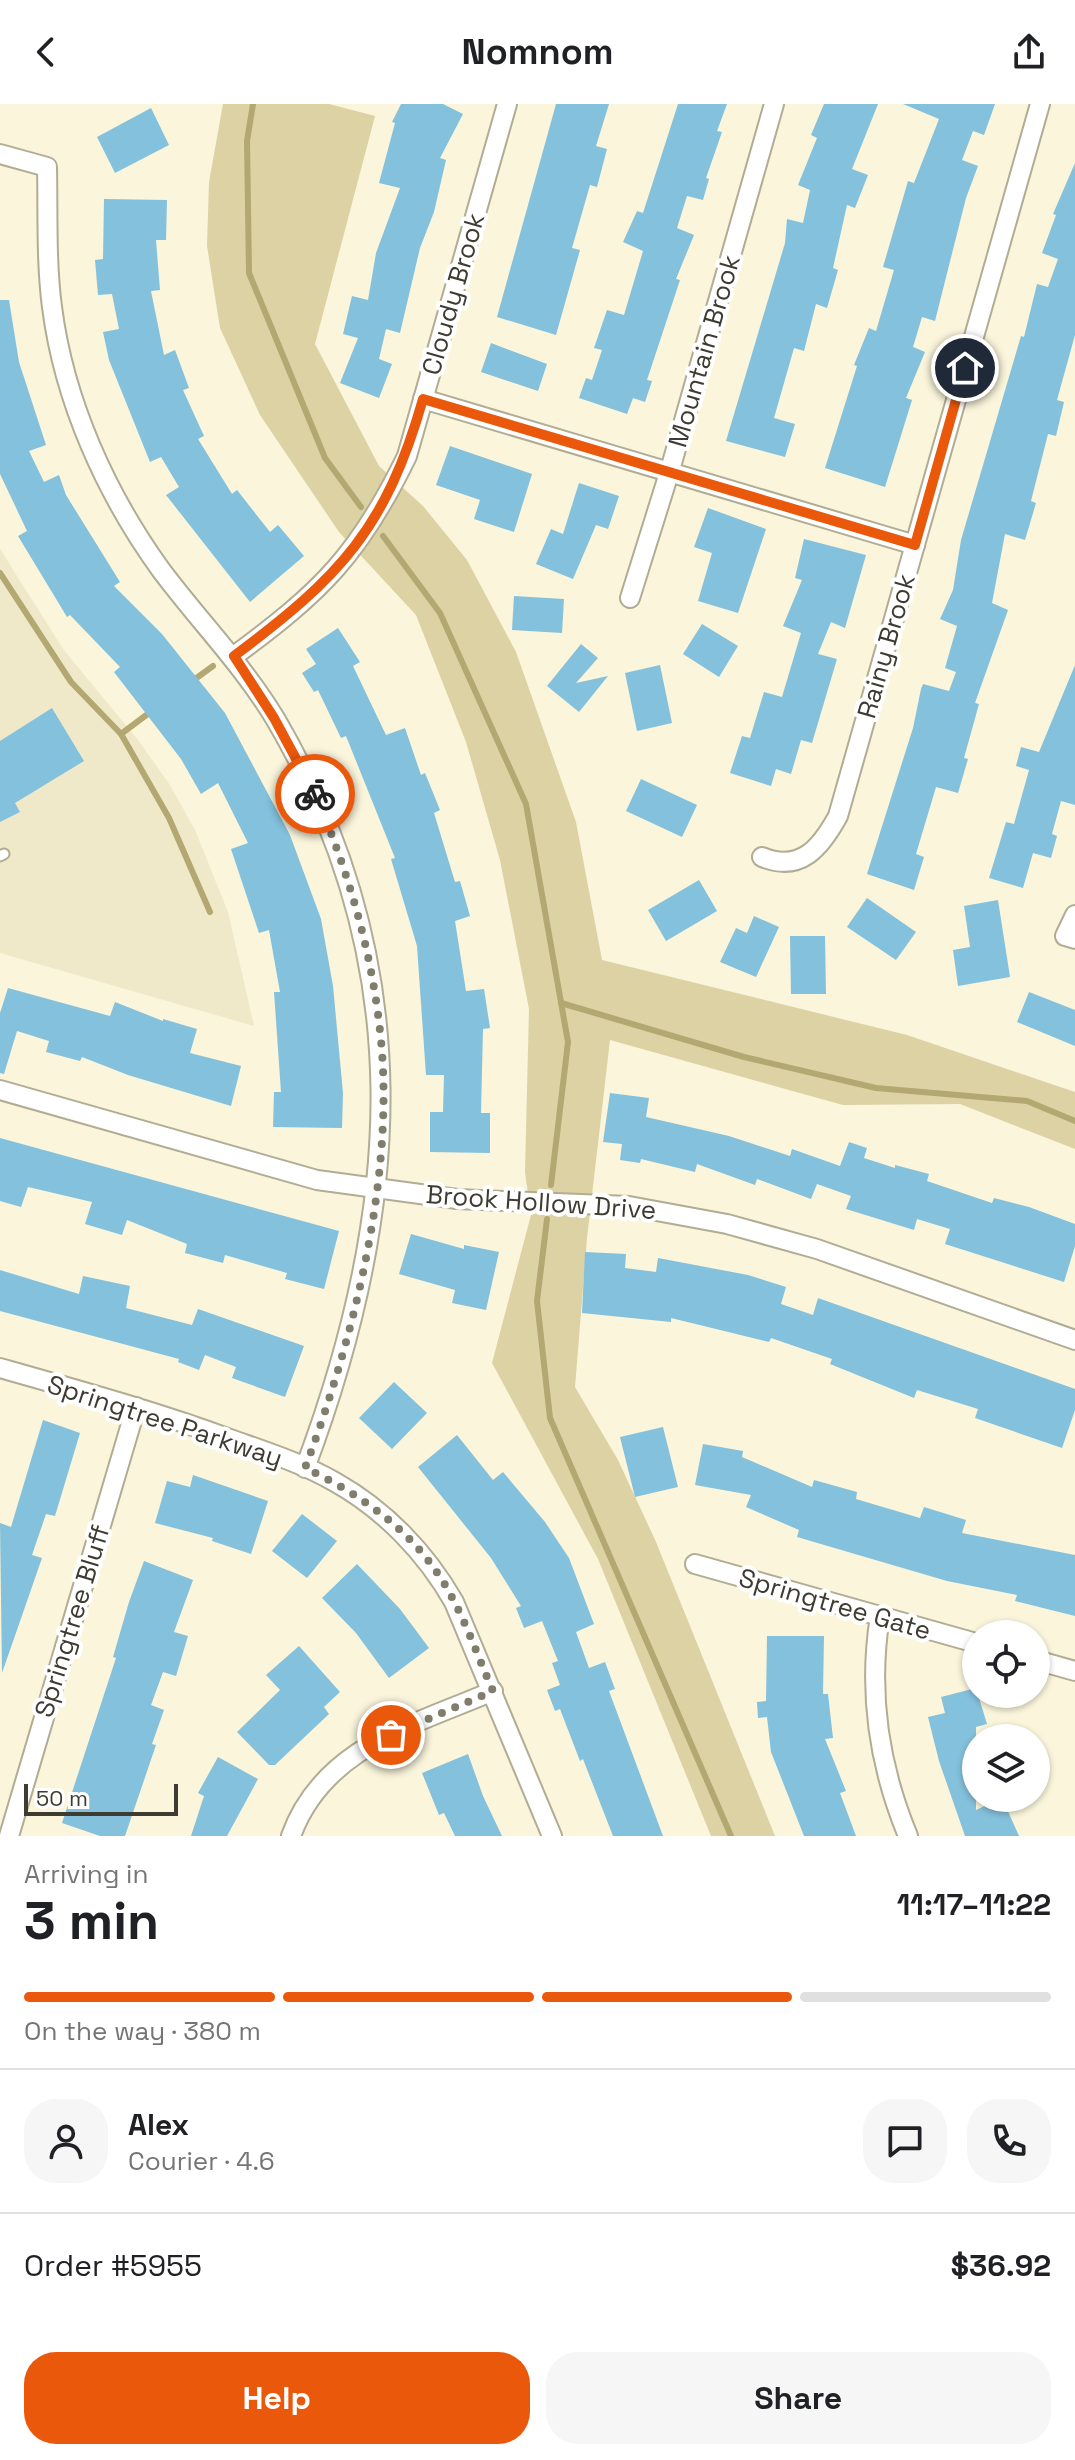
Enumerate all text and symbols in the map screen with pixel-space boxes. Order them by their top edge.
text: Nomnom [462,29,613,75]
icon: back [24,30,68,74]
icon: share [1007,30,1051,74]
street label: Cloudy Brook [414,209,492,379]
street label: Mountain Brook [660,251,748,451]
pin [931,334,999,402]
icon: home [943,346,987,390]
street label: Rainy Brook [849,570,923,722]
courier [275,754,355,834]
icon: bike [293,772,337,816]
street label: Brook Hollow Drive [425,1177,657,1227]
street label: Springtree Parkway [43,1367,287,1475]
street label: Springtree Bluff [27,1520,117,1721]
street label: Springtree Gate [735,1560,935,1648]
map controls [962,1620,1050,1812]
button: locate [962,1620,1050,1708]
pin [357,1701,425,1769]
icon: bag [369,1713,413,1757]
button: layers [962,1724,1050,1812]
scale bar [24,1780,178,1816]
text: 50 m [36,1784,88,1812]
text: Arriving in [24,1857,148,1891]
text: 11:17–11:22 [897,1885,1051,1924]
text: 3 min [24,1888,159,1954]
text: On the way · 380 m [24,2014,261,2048]
button: person [24,2099,108,2183]
button: chat [863,2099,947,2183]
button: phone [967,2099,1051,2183]
text: Alex [128,2105,189,2144]
text: Courier · 4.6 [128,2144,275,2178]
text: Order #5955 [24,2246,202,2285]
text: $36.92 [951,2246,1051,2285]
button: Help [24,2352,530,2444]
button: Share [546,2352,1051,2444]

